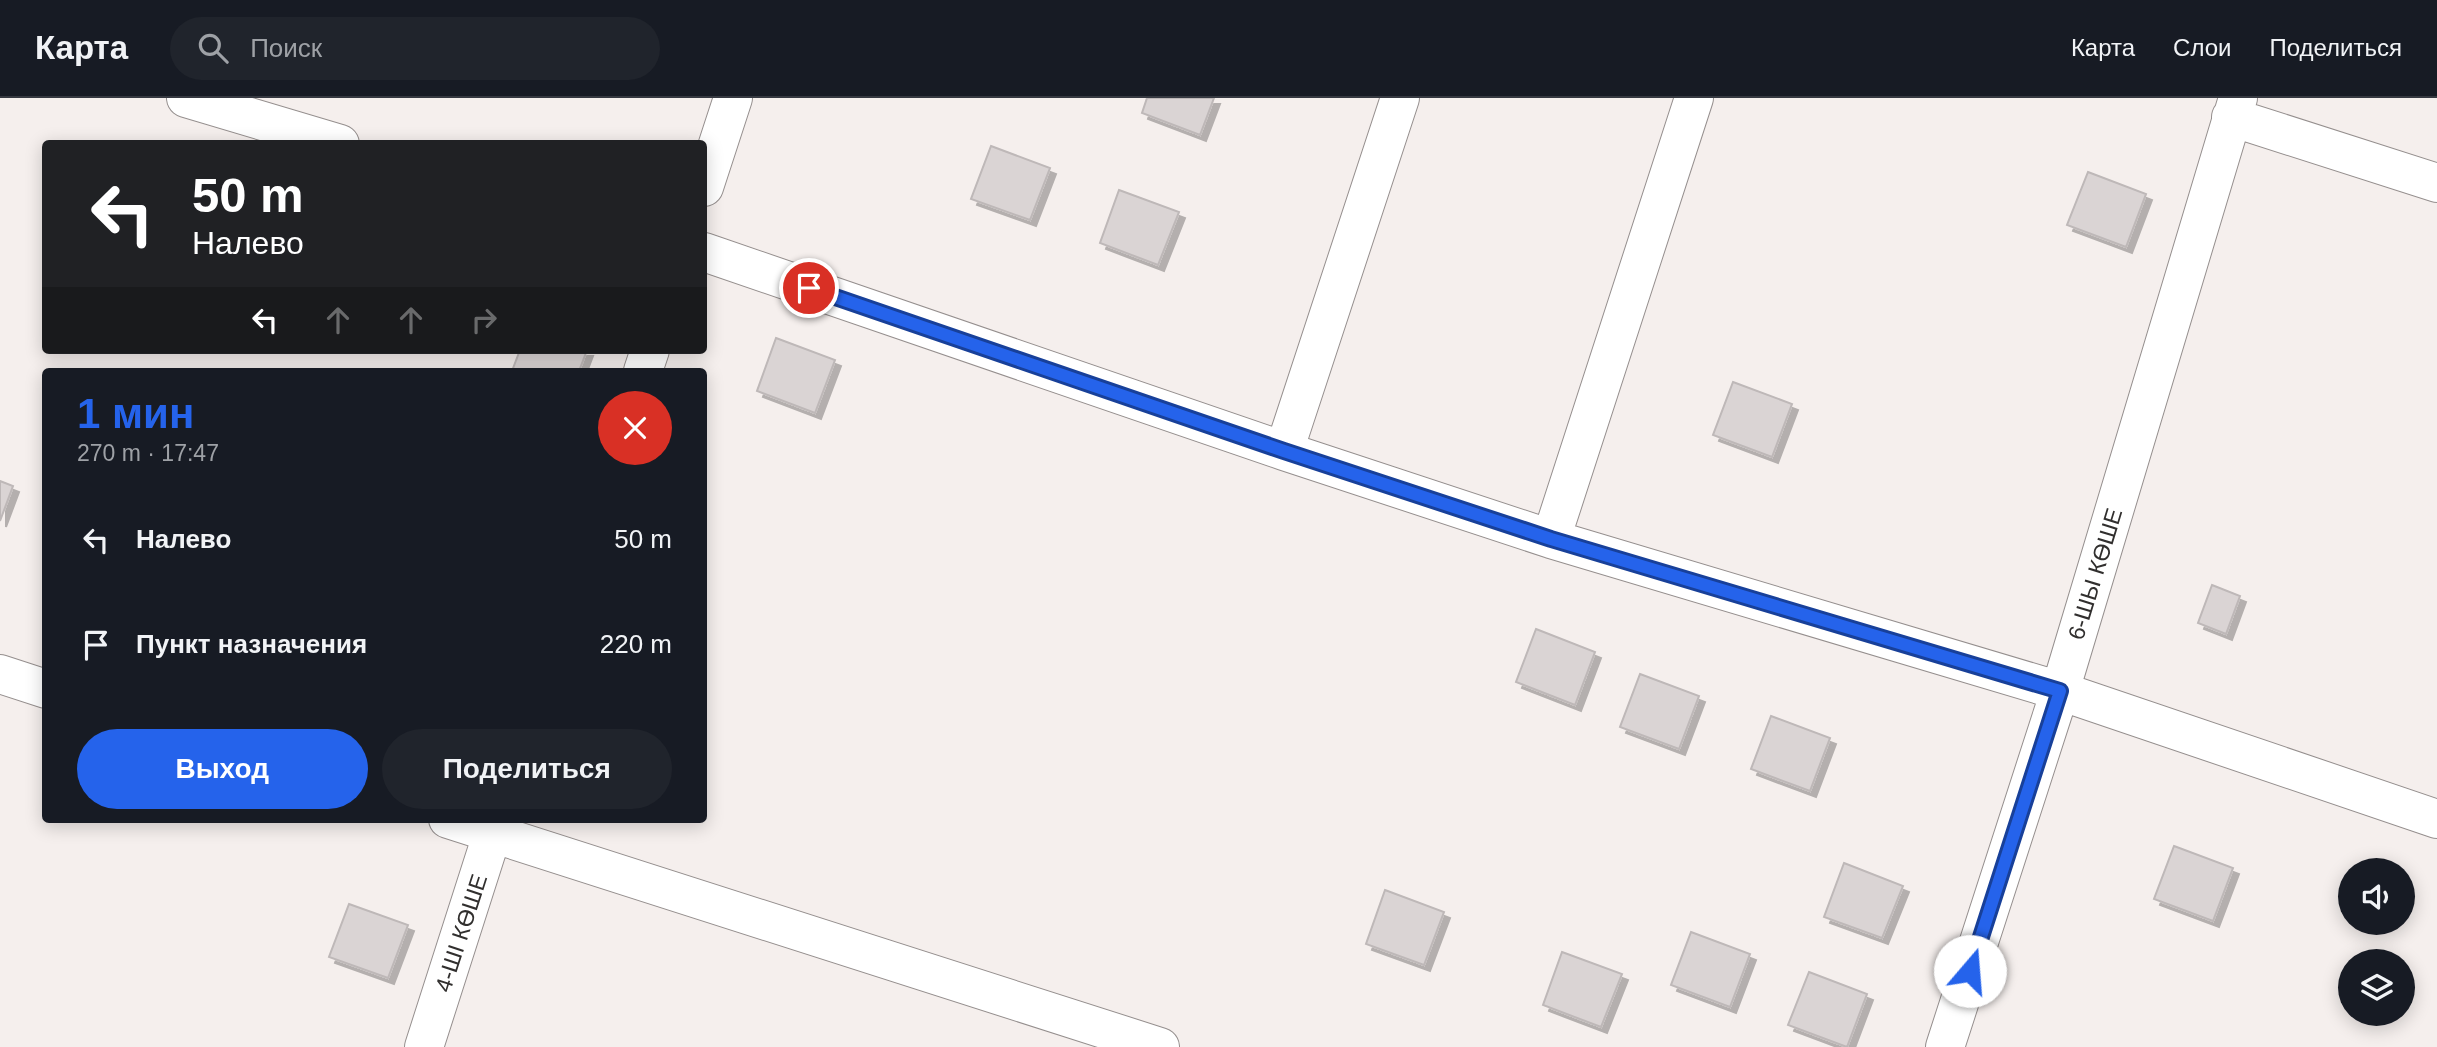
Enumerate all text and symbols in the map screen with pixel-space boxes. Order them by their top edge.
search box [170,17,660,80]
text: Карта [35,29,128,66]
icon: search [194,29,232,67]
text: Поиск [250,33,322,63]
text: Карта [2071,34,2135,61]
text: Слои [2173,34,2231,61]
text: Поделиться [2269,34,2402,61]
icon: left [77,168,168,259]
text: 50 m [192,168,304,222]
text: Налево [192,225,304,261]
pin [779,258,839,318]
icon: arrive [790,269,828,307]
icon: left [246,301,284,339]
icon: ahead [319,301,357,339]
icon: ahead [392,301,430,339]
icon: right [465,301,503,339]
text: 1 мин [77,390,194,437]
button: close [598,391,672,465]
text: 270 m · 17:47 [77,440,219,466]
street label: 6-ШЫ КӨШЕ [2063,505,2127,643]
icon: left [77,521,115,559]
text: Налево [136,524,231,554]
text: 50 m [614,524,672,554]
icon: arrive [77,626,115,664]
text: Пункт назначения [136,629,367,659]
text: 220 m [600,629,672,659]
button: Выход [77,729,368,809]
button: Поделиться [382,729,672,809]
map controls [2338,858,2415,1026]
button: sound [2338,858,2415,935]
street label: 4-ШІ КӨШЕ [430,871,492,995]
position arrow [1933,934,2007,1008]
button: layers [2338,949,2415,1026]

